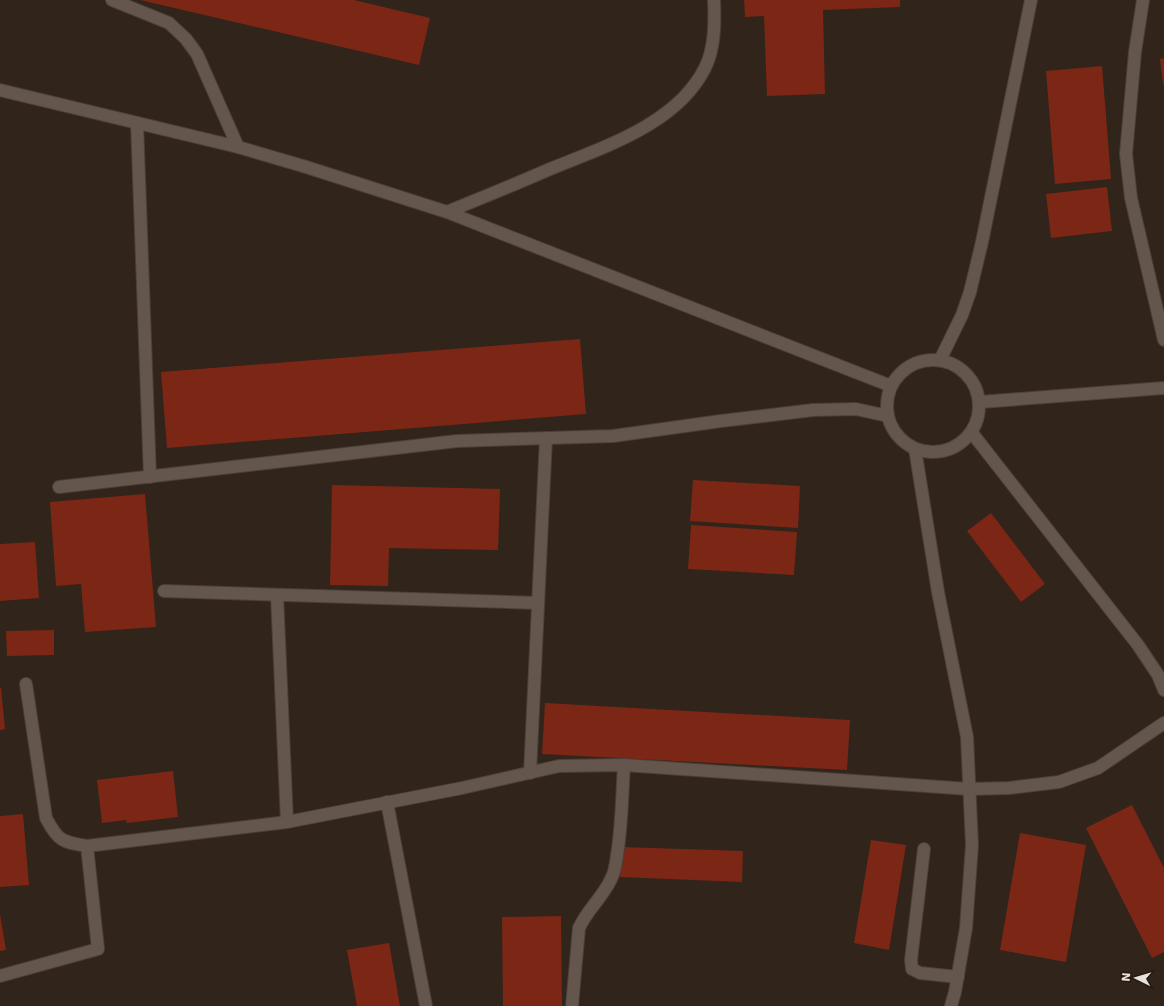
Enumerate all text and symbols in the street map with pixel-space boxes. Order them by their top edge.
north arrow [1116,958,1156,998]
text: N [1120,972,1133,982]

